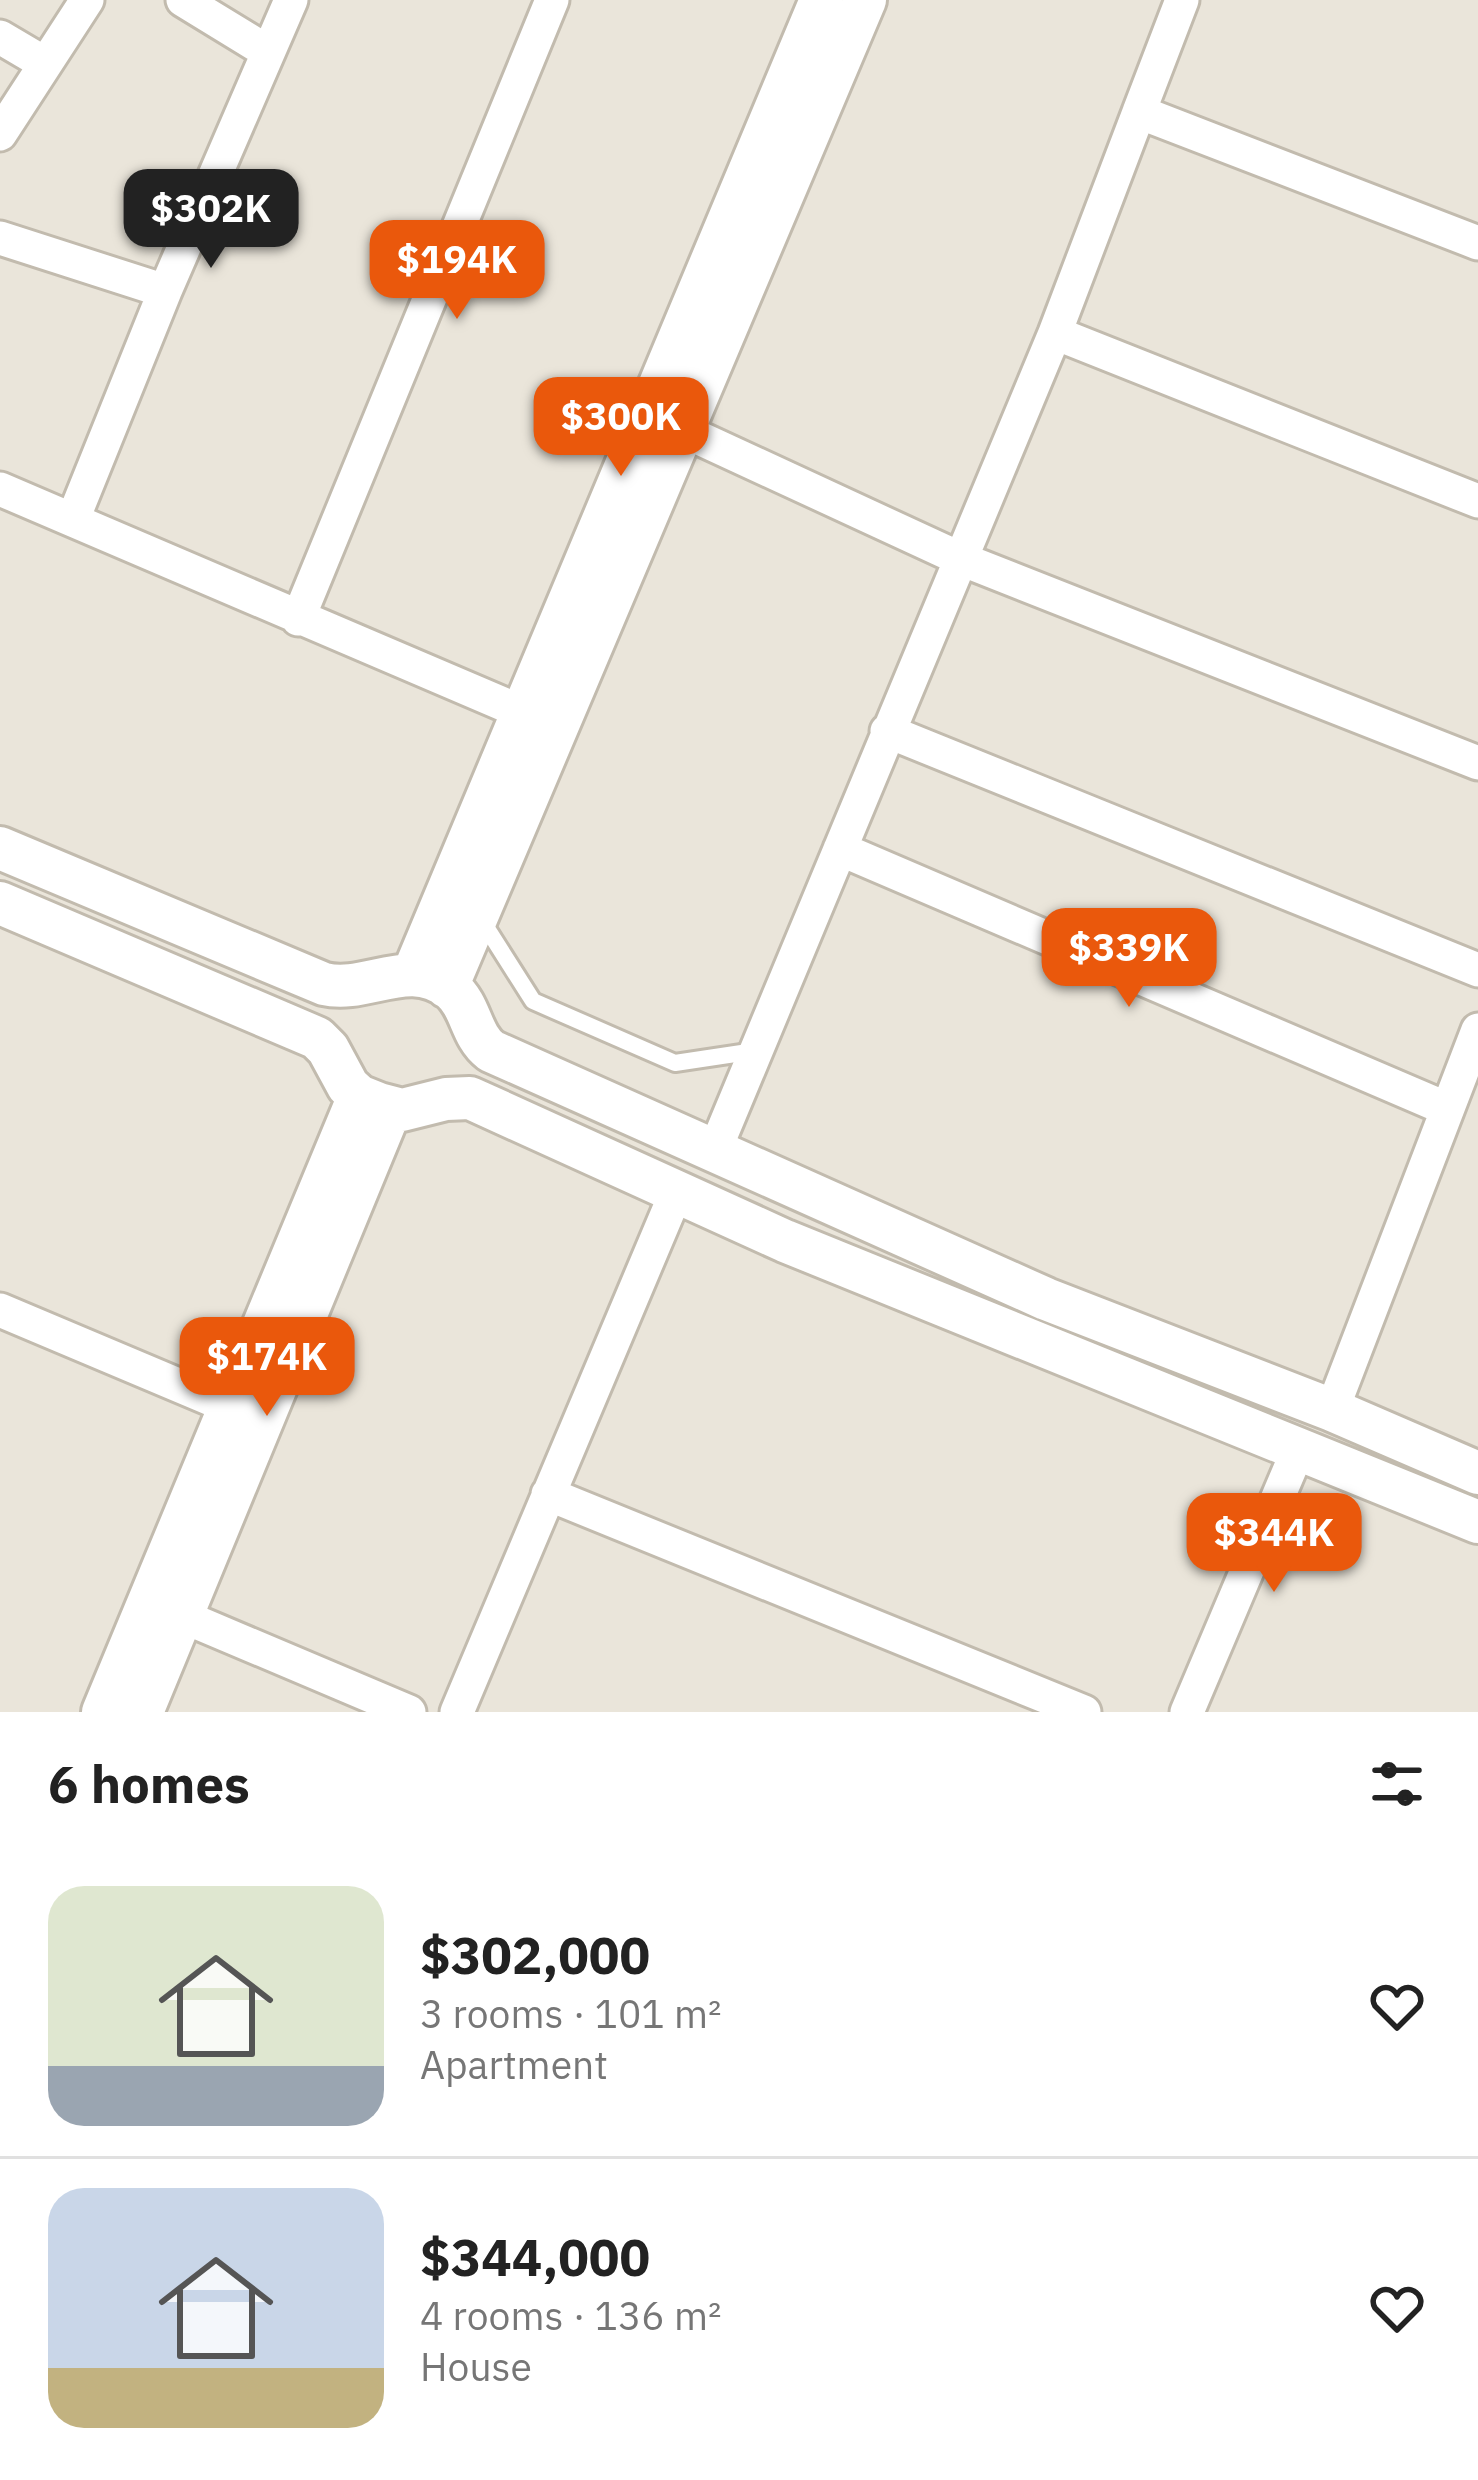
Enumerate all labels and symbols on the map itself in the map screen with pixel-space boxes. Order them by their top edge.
pin: $302K [127,169,295,271]
pin: $194K [373,220,541,322]
pin: $300K [537,377,705,479]
pin: $339K [1045,908,1213,1010]
pin: $174K [183,1317,351,1419]
pin: $344K [1190,1493,1358,1595]

